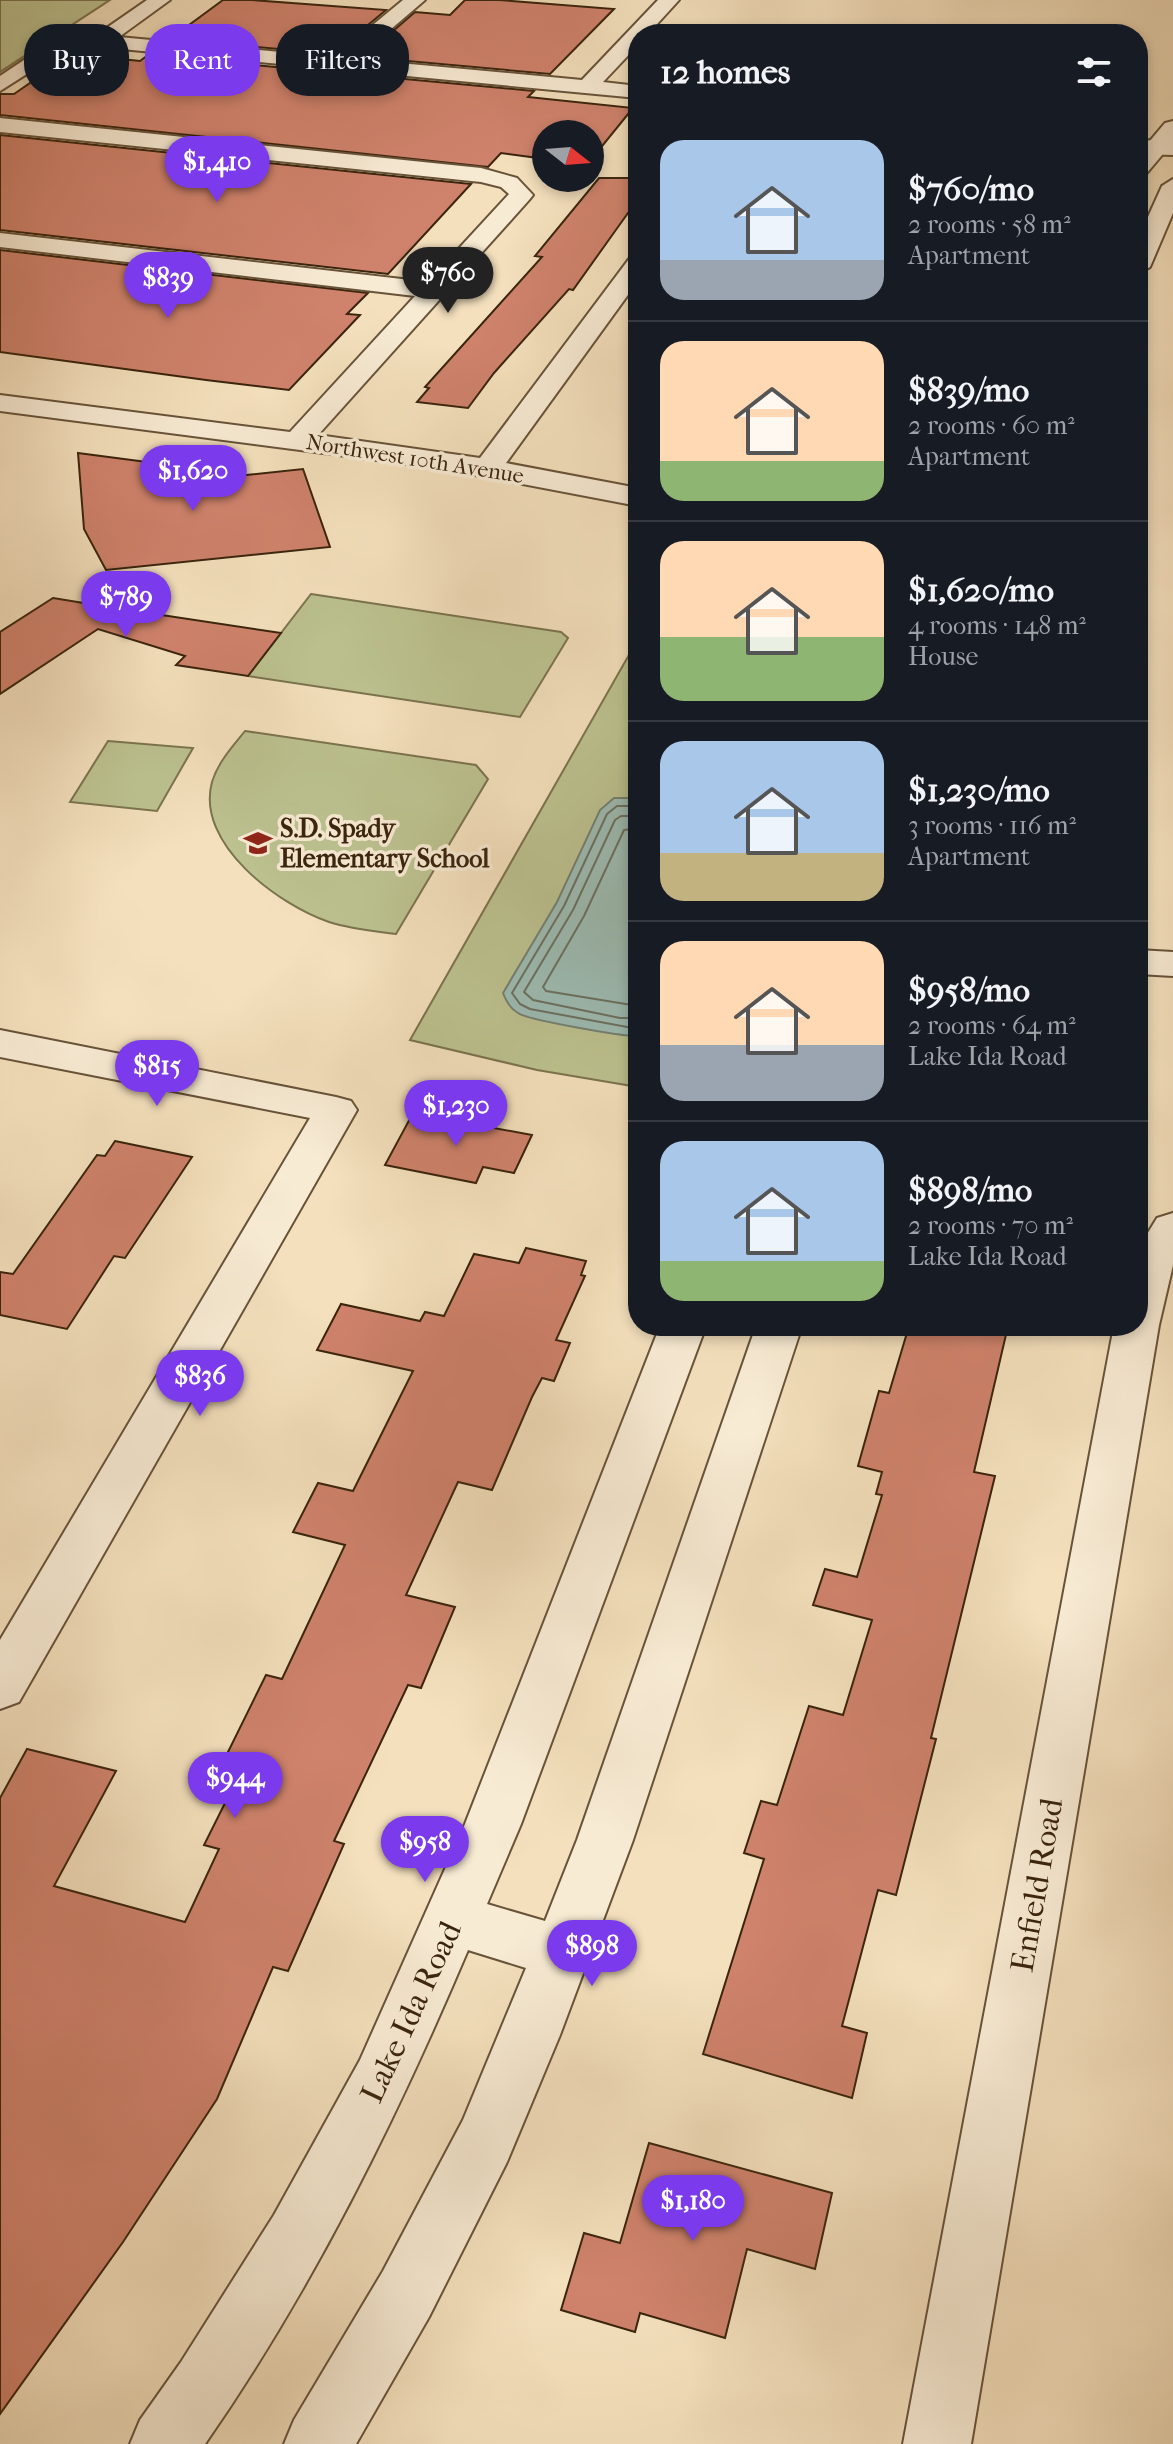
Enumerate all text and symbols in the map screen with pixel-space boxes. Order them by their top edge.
chip: Buy [24,24,129,96]
chip: Rent [145,24,260,96]
chip: Filters [276,24,409,96]
icon: filters [1072,50,1116,94]
text: 12 homes [660,52,790,92]
north arrow [532,120,604,192]
map controls [532,120,604,192]
pin: $1,410 [152,136,282,204]
text: $1,410 [183,146,251,177]
text: $760/mo [908,169,1034,209]
icon: home [724,172,820,268]
text: 2 rooms · 58 m² [908,209,1071,240]
text: Apartment [908,240,1030,271]
pin: $760 [401,247,495,315]
pin: $839 [121,252,215,320]
text: $760 [420,257,476,288]
text: $839 [142,262,194,293]
text: $839/mo [908,370,1029,410]
icon: home [724,373,820,469]
text: 2 rooms · 60 m² [908,410,1075,441]
street label: Northwest 10th Avenue [304,429,526,489]
text: Apartment [908,441,1030,472]
pin: $1,620 [128,445,258,513]
text: $1,620 [158,455,228,486]
text: $1,620/mo [908,570,1054,610]
pin: $789 [79,571,173,639]
icon: home [724,573,820,669]
text: $789 [99,581,153,612]
text: 4 rooms · 148 m² [908,610,1086,641]
text: House [908,641,978,672]
text: $1,230/mo [908,770,1050,810]
icon: home [724,773,820,869]
text: 3 rooms · 116 m² [908,810,1076,841]
place label: S.D. Spady Elementary School [280,813,490,874]
school or university icon: S.D. Spady Elementary School [243,828,273,858]
text: Apartment [908,841,1030,872]
text: $958/mo [908,970,1030,1010]
icon: home [724,973,820,1069]
text: 2 rooms · 64 m² [908,1010,1076,1041]
pin: $815 [110,1040,204,1108]
text: Lake Ida Road [908,1041,1067,1072]
text: $815 [133,1050,181,1081]
pin: $1,230 [391,1080,521,1148]
text: $1,230 [422,1090,490,1121]
text: $898/mo [908,1170,1032,1210]
icon: home [724,1173,820,1269]
text: 2 rooms · 70 m² [908,1210,1073,1241]
text: Lake Ida Road [908,1241,1067,1272]
pin: $836 [153,1350,247,1418]
text: $836 [174,1360,226,1391]
pin: $944 [188,1752,282,1820]
text: $944 [206,1762,264,1793]
street label: Enfield Road [1004,1795,1071,1975]
pin: $958 [378,1816,472,1884]
text: $958 [399,1826,451,1857]
street label: Lake Ida Road [353,1915,469,2108]
pin: $898 [545,1920,639,1988]
text: $898 [565,1930,619,1961]
pin: $1,180 [628,2175,758,2243]
text: $1,180 [660,2185,726,2216]

